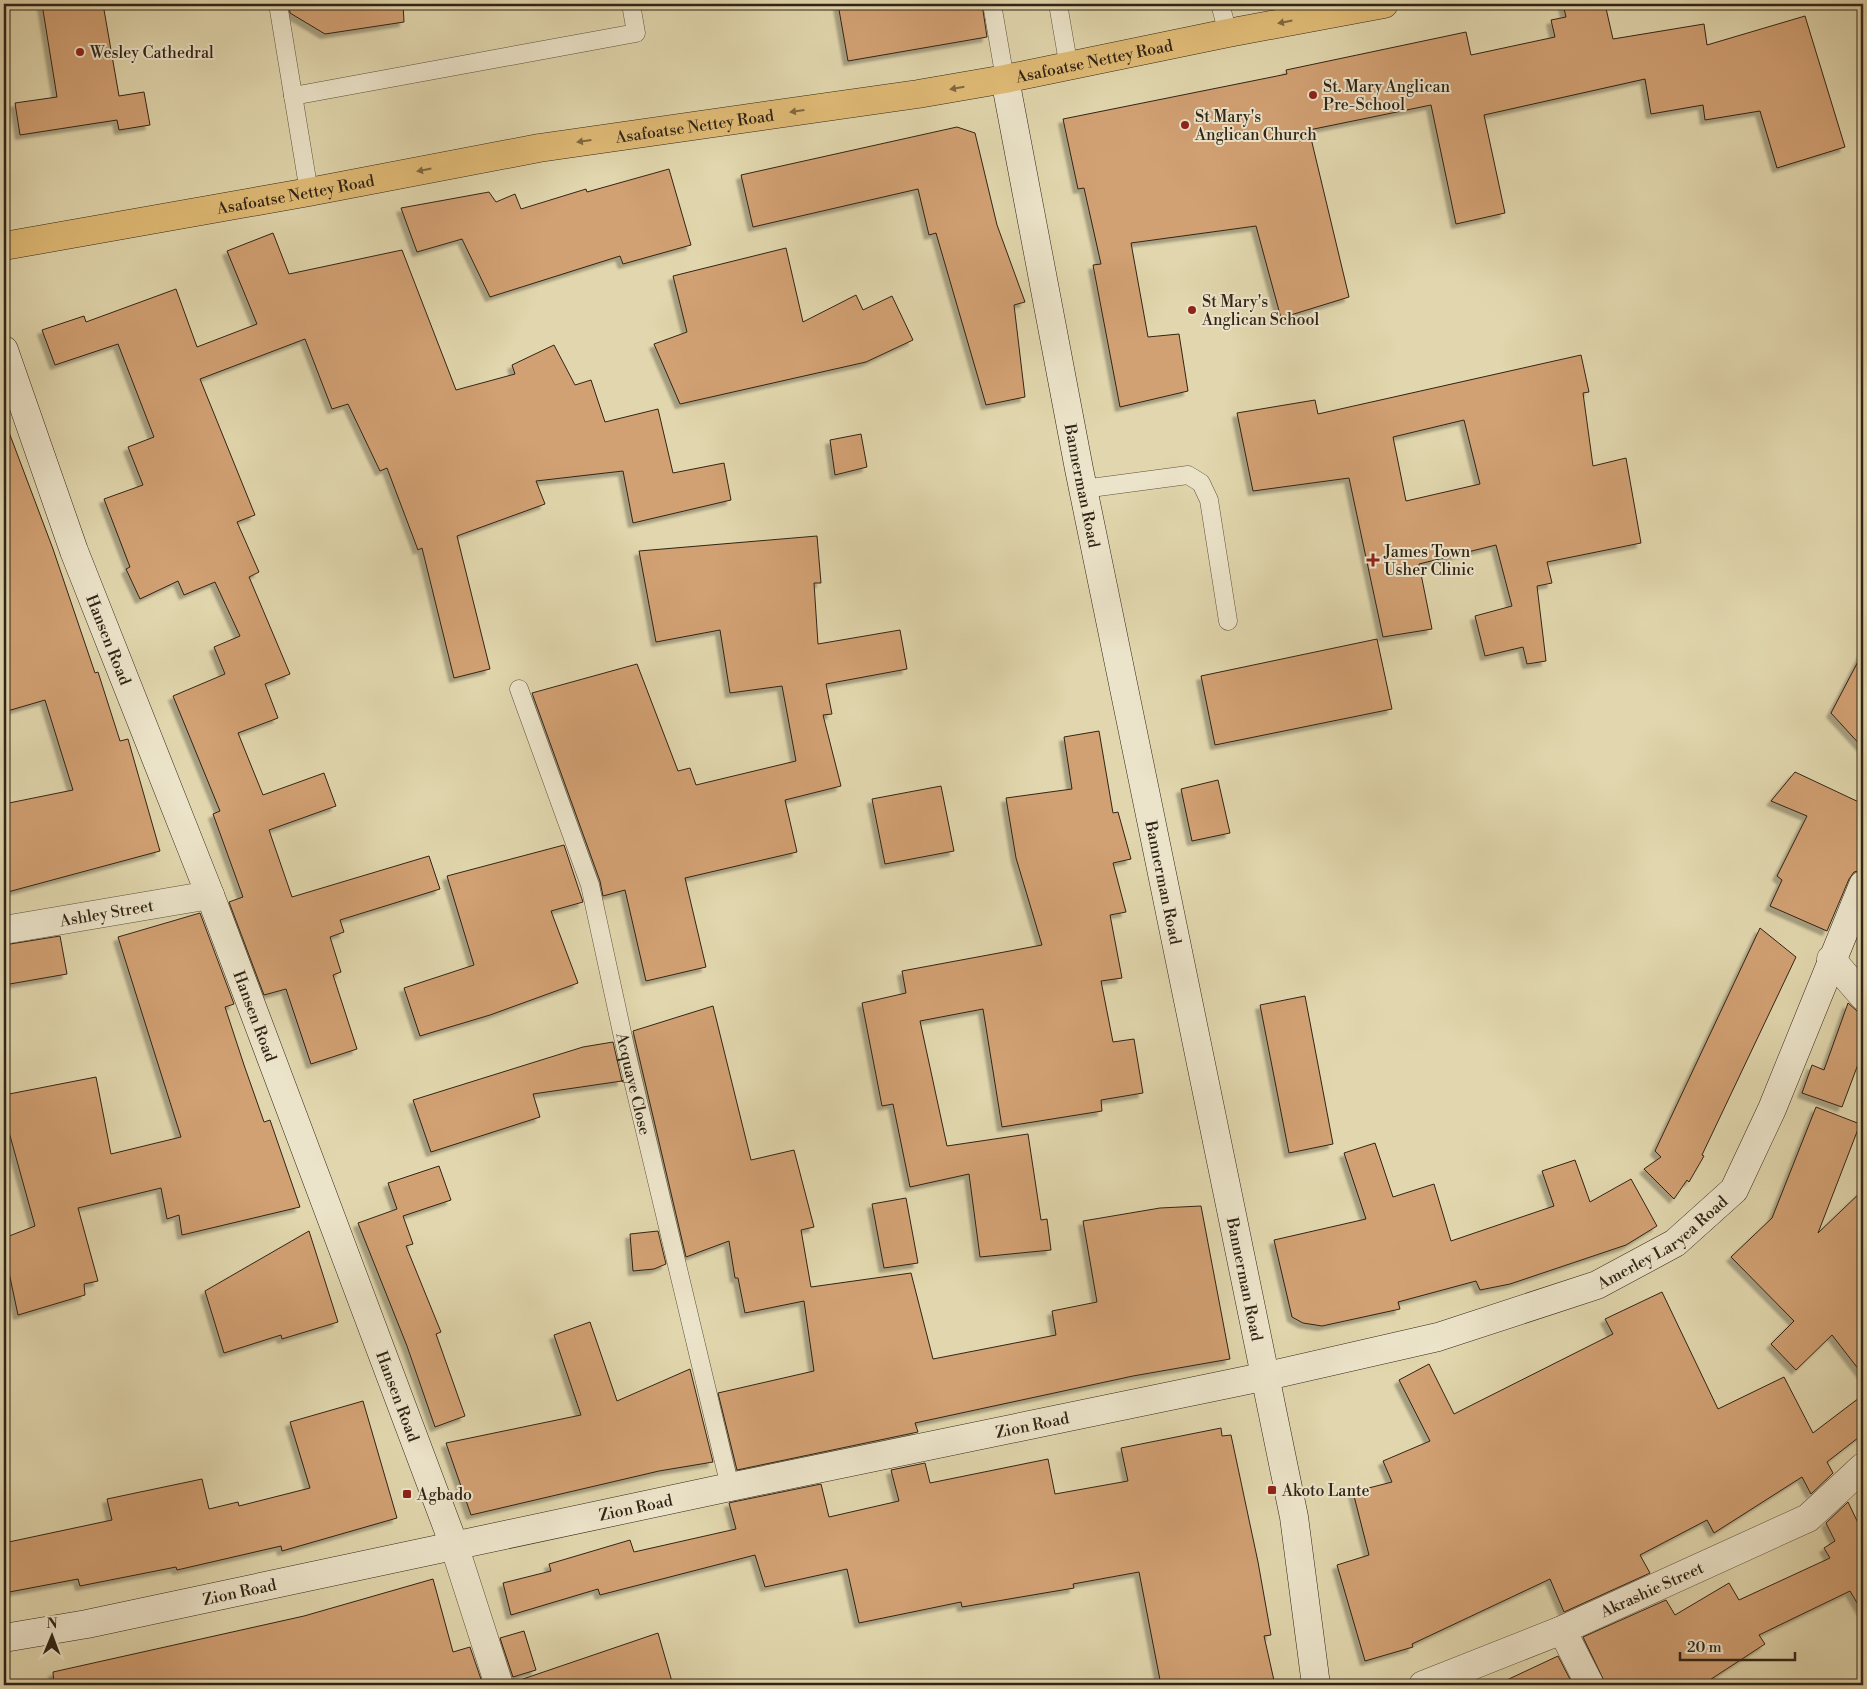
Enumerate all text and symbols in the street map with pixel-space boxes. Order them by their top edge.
one-way arrow [1276,19,1292,27]
street label: Asafoatse Nettey Road [1013,36,1175,88]
place label: Wesley Cathedral [89,43,214,63]
marker: Wesley Cathedral [74,46,86,58]
place label: St. Mary Anglican Pre-School [1323,77,1451,115]
one-way arrow [949,84,965,92]
marker: St. Mary Anglican Pre-School [1307,89,1319,101]
street label: Asafoatse Nettey Road [613,106,775,148]
place label: St Mary's Anglican Church [1194,107,1317,145]
one-way arrow [788,108,804,116]
marker: St Mary's Anglican Church [1179,119,1191,131]
one-way arrow [575,138,591,146]
one-way arrow [415,166,431,174]
street label: Asafoatse Nettey Road [214,171,376,219]
place label: St Mary's Anglican School [1201,292,1319,330]
marker: St Mary's Anglican School [1186,304,1198,316]
street label: Bannerman Road [1059,421,1104,550]
place label: James Town Usher Clinic [1383,542,1474,580]
marker: James Town Usher Clinic [1366,553,1380,567]
street label: Hansen Road [81,592,135,688]
street label: Bannerman Road [1140,818,1185,946]
street label: Ashley Street [57,896,155,932]
street label: Hansen Road [228,968,281,1065]
street label: Acquaye Close [611,1030,655,1137]
street label: Amerley Laryea Road [1593,1192,1732,1295]
street label: Bannerman Road [1222,1215,1267,1343]
street label: Hansen Road [371,1348,423,1445]
street label: Zion Road [994,1408,1071,1443]
place label: Akoto Lante [1281,1481,1370,1501]
marker: Akoto Lante [1266,1484,1278,1496]
place label: Agbado [416,1485,472,1505]
marker: Agbado [401,1488,413,1500]
street label: Zion Road [597,1491,674,1526]
street label: Akrashie Street [1596,1558,1707,1623]
street label: Zion Road [201,1575,278,1610]
north arrow [28,1612,78,1662]
text: N [47,1615,58,1633]
scale bar [1680,1629,1794,1661]
text: 20 m [1687,1638,1722,1657]

